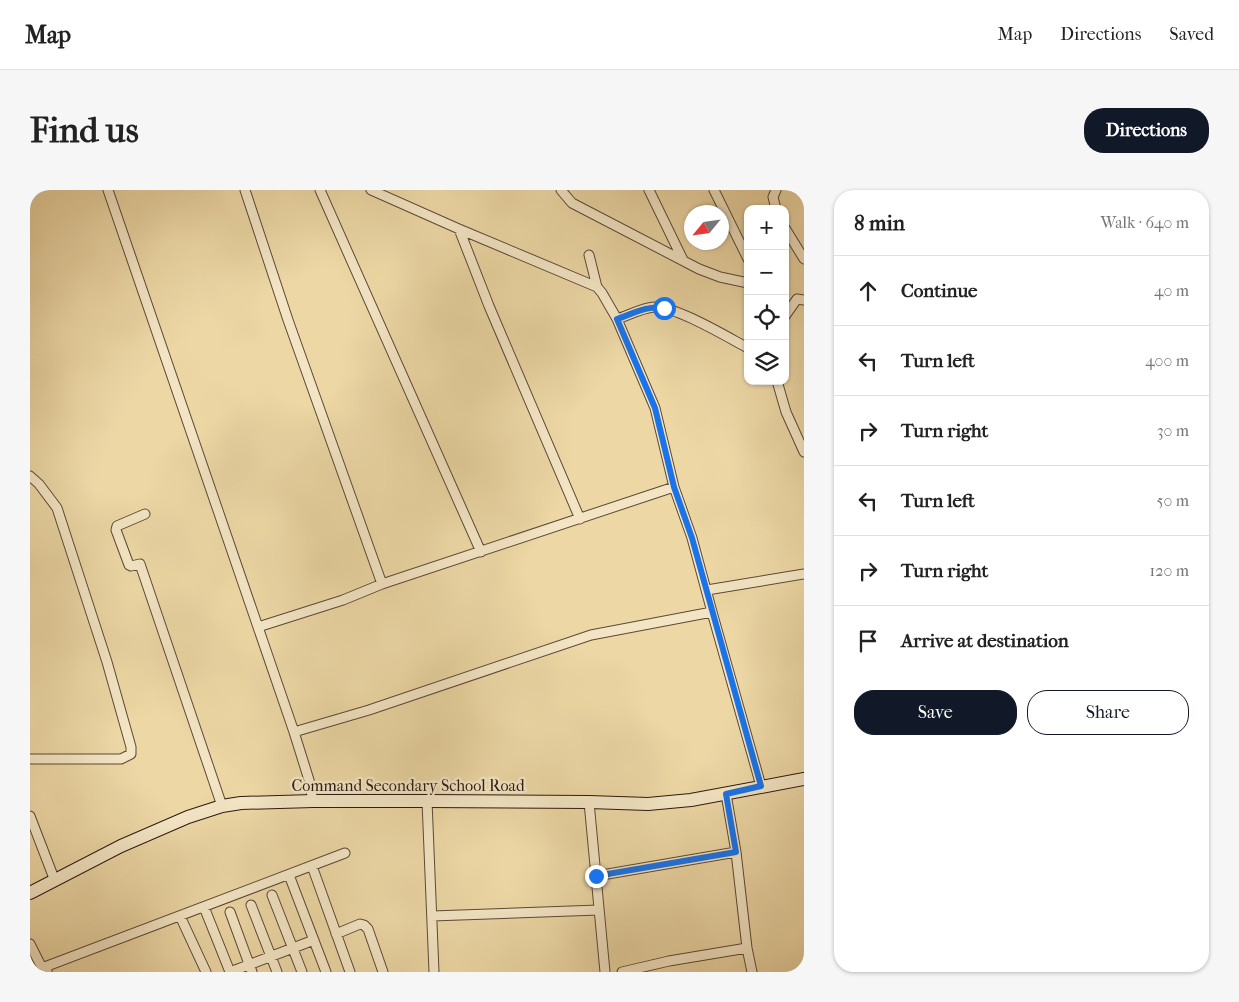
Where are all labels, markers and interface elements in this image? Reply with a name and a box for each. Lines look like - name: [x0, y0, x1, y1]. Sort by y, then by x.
- text: Map: [25, 21, 71, 49]
- text: Map: [998, 24, 1032, 45]
- text: Directions: [1060, 24, 1141, 45]
- text: Saved: [1169, 24, 1214, 45]
- button: Directions: [1084, 108, 1209, 153]
- text: Find us: [30, 110, 139, 151]
- north arrow: [684, 205, 729, 250]
- map controls: [744, 205, 789, 385]
- button: +: [744, 205, 789, 250]
- text: 8 min: [854, 211, 905, 235]
- text: Walk · 640 m: [1101, 213, 1189, 232]
- button: −: [744, 250, 789, 295]
- icon: ahead: [854, 277, 882, 305]
- text: Continue: [901, 280, 977, 302]
- text: 40 m: [1154, 281, 1189, 300]
- button: locate: [744, 295, 789, 340]
- route start: [653, 297, 676, 320]
- button: layers: [744, 340, 789, 385]
- icon: left: [854, 347, 882, 375]
- text: Turn left: [901, 350, 975, 372]
- text: 400 m: [1145, 351, 1189, 370]
- icon: right: [854, 417, 882, 445]
- text: Turn right: [901, 420, 988, 442]
- text: 30 m: [1157, 421, 1189, 440]
- icon: left: [854, 487, 882, 515]
- text: Turn left: [901, 490, 975, 512]
- text: 50 m: [1157, 491, 1189, 510]
- icon: right: [854, 557, 882, 585]
- text: Turn right: [901, 560, 988, 582]
- text: 120 m: [1150, 561, 1189, 580]
- icon: arrive: [854, 627, 882, 655]
- text: Arrive at destination: [901, 630, 1069, 652]
- button: Save: [854, 690, 1017, 735]
- button: Share: [1027, 690, 1189, 735]
- street label: Command Secondary School Road: [291, 776, 525, 795]
- route end: [585, 865, 608, 888]

